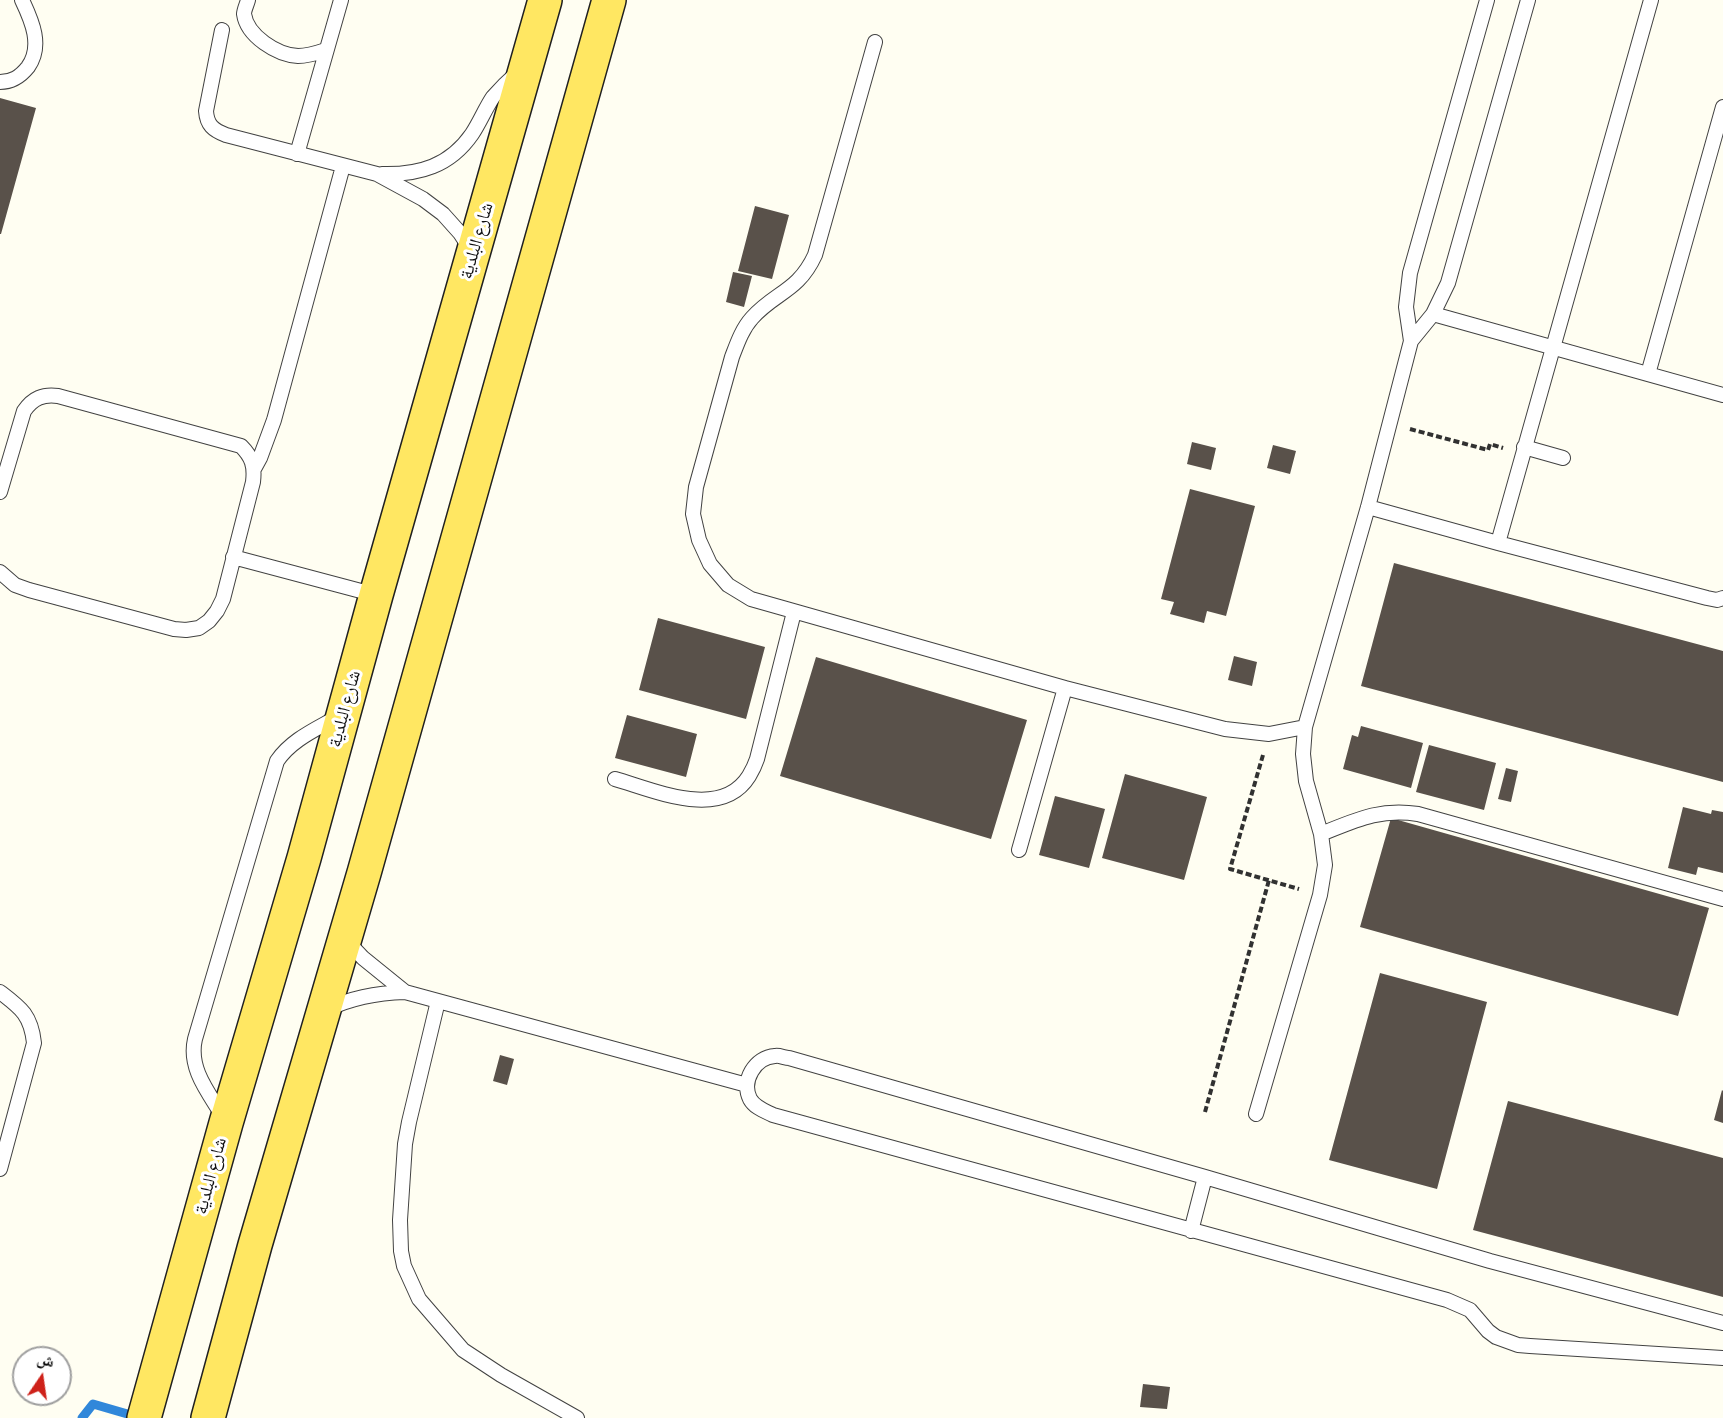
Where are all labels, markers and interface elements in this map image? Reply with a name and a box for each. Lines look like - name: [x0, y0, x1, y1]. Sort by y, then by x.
- street label: شارع البلدية: [456, 200, 498, 282]
- street label: شارع البلدية: [324, 668, 366, 750]
- street label: شارع البلدية: [190, 1135, 232, 1217]
- north arrow: [12, 1346, 72, 1406]
- text: ش: [35, 1349, 56, 1371]

